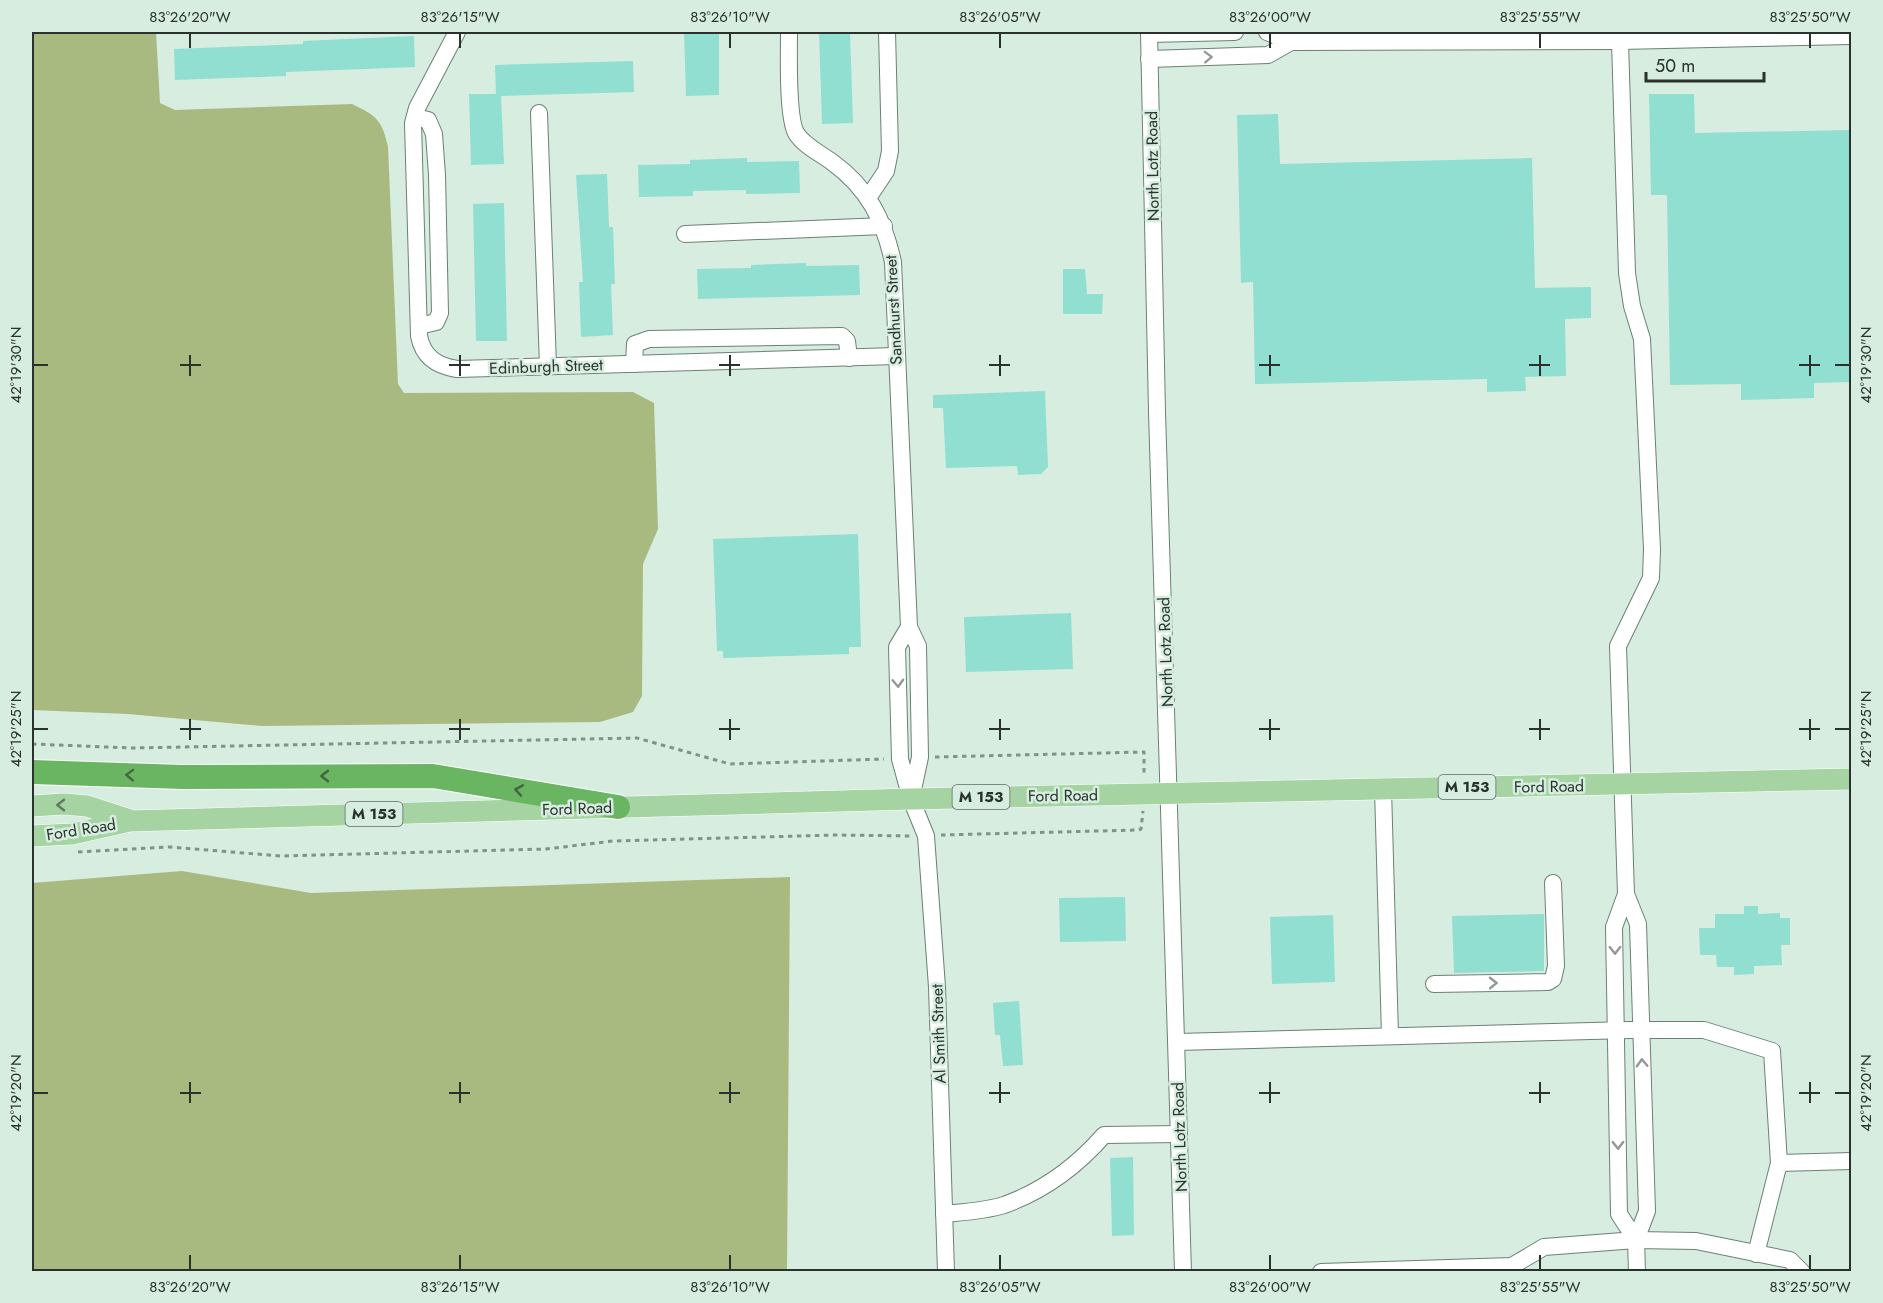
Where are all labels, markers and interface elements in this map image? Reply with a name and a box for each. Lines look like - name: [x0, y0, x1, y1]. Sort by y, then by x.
- text: 83°26'20"W: [149, 6, 231, 28]
- text: 83°26'15"W: [420, 6, 500, 28]
- text: 83°26'10"W: [690, 6, 770, 28]
- text: 83°26'05"W: [959, 6, 1041, 28]
- text: 83°26'00"W: [1229, 6, 1311, 28]
- text: 83°25'55"W: [1500, 6, 1580, 28]
- text: 83°25'50"W: [1769, 6, 1851, 28]
- scale bar: [1646, 45, 1764, 83]
- one-way arrow: [1203, 50, 1212, 63]
- text: 50 m: [1655, 53, 1695, 79]
- street label: North Lotz Road: [1140, 111, 1165, 221]
- street label: Sandhurst Street: [879, 255, 908, 365]
- text: 42°19'30"N: [5, 327, 27, 403]
- text: 42°19'30"N: [1855, 327, 1877, 403]
- street label: Edinburgh Street: [489, 353, 603, 380]
- street label: North Lotz Road: [1152, 597, 1179, 707]
- one-way arrow: [892, 678, 905, 687]
- text: 42°19'25"N: [5, 691, 27, 767]
- text: 42°19'25"N: [1855, 691, 1877, 767]
- one-way arrow: [125, 769, 134, 782]
- one-way arrow: [320, 770, 329, 782]
- street label: Ford Road: [1514, 774, 1584, 799]
- road number: M 153: [1438, 775, 1496, 799]
- street label: Ford Road: [1028, 783, 1098, 808]
- one-way arrow: [514, 784, 524, 797]
- road number: M 153: [952, 785, 1010, 809]
- street label: Ford Road: [542, 796, 612, 821]
- one-way arrow: [57, 799, 66, 811]
- road number: M 153: [346, 802, 403, 826]
- street label: Ford Road: [45, 813, 118, 846]
- one-way arrow: [1609, 946, 1621, 955]
- one-way arrow: [1488, 977, 1497, 989]
- street label: Al Smith Street: [925, 984, 952, 1084]
- text: 42°19'20"N: [5, 1054, 27, 1132]
- text: 42°19'20"N: [1855, 1054, 1877, 1132]
- one-way arrow: [1636, 1059, 1649, 1068]
- street label: North Lotz Road: [1166, 1082, 1193, 1192]
- one-way arrow: [1612, 1141, 1624, 1150]
- text: 83°26'20"W: [149, 1276, 231, 1298]
- text: 83°26'15"W: [420, 1276, 500, 1298]
- text: 83°26'10"W: [690, 1276, 770, 1298]
- text: 83°26'05"W: [959, 1276, 1041, 1298]
- text: 83°26'00"W: [1229, 1276, 1311, 1298]
- text: 83°25'55"W: [1500, 1276, 1580, 1298]
- text: 83°25'50"W: [1769, 1276, 1851, 1298]

